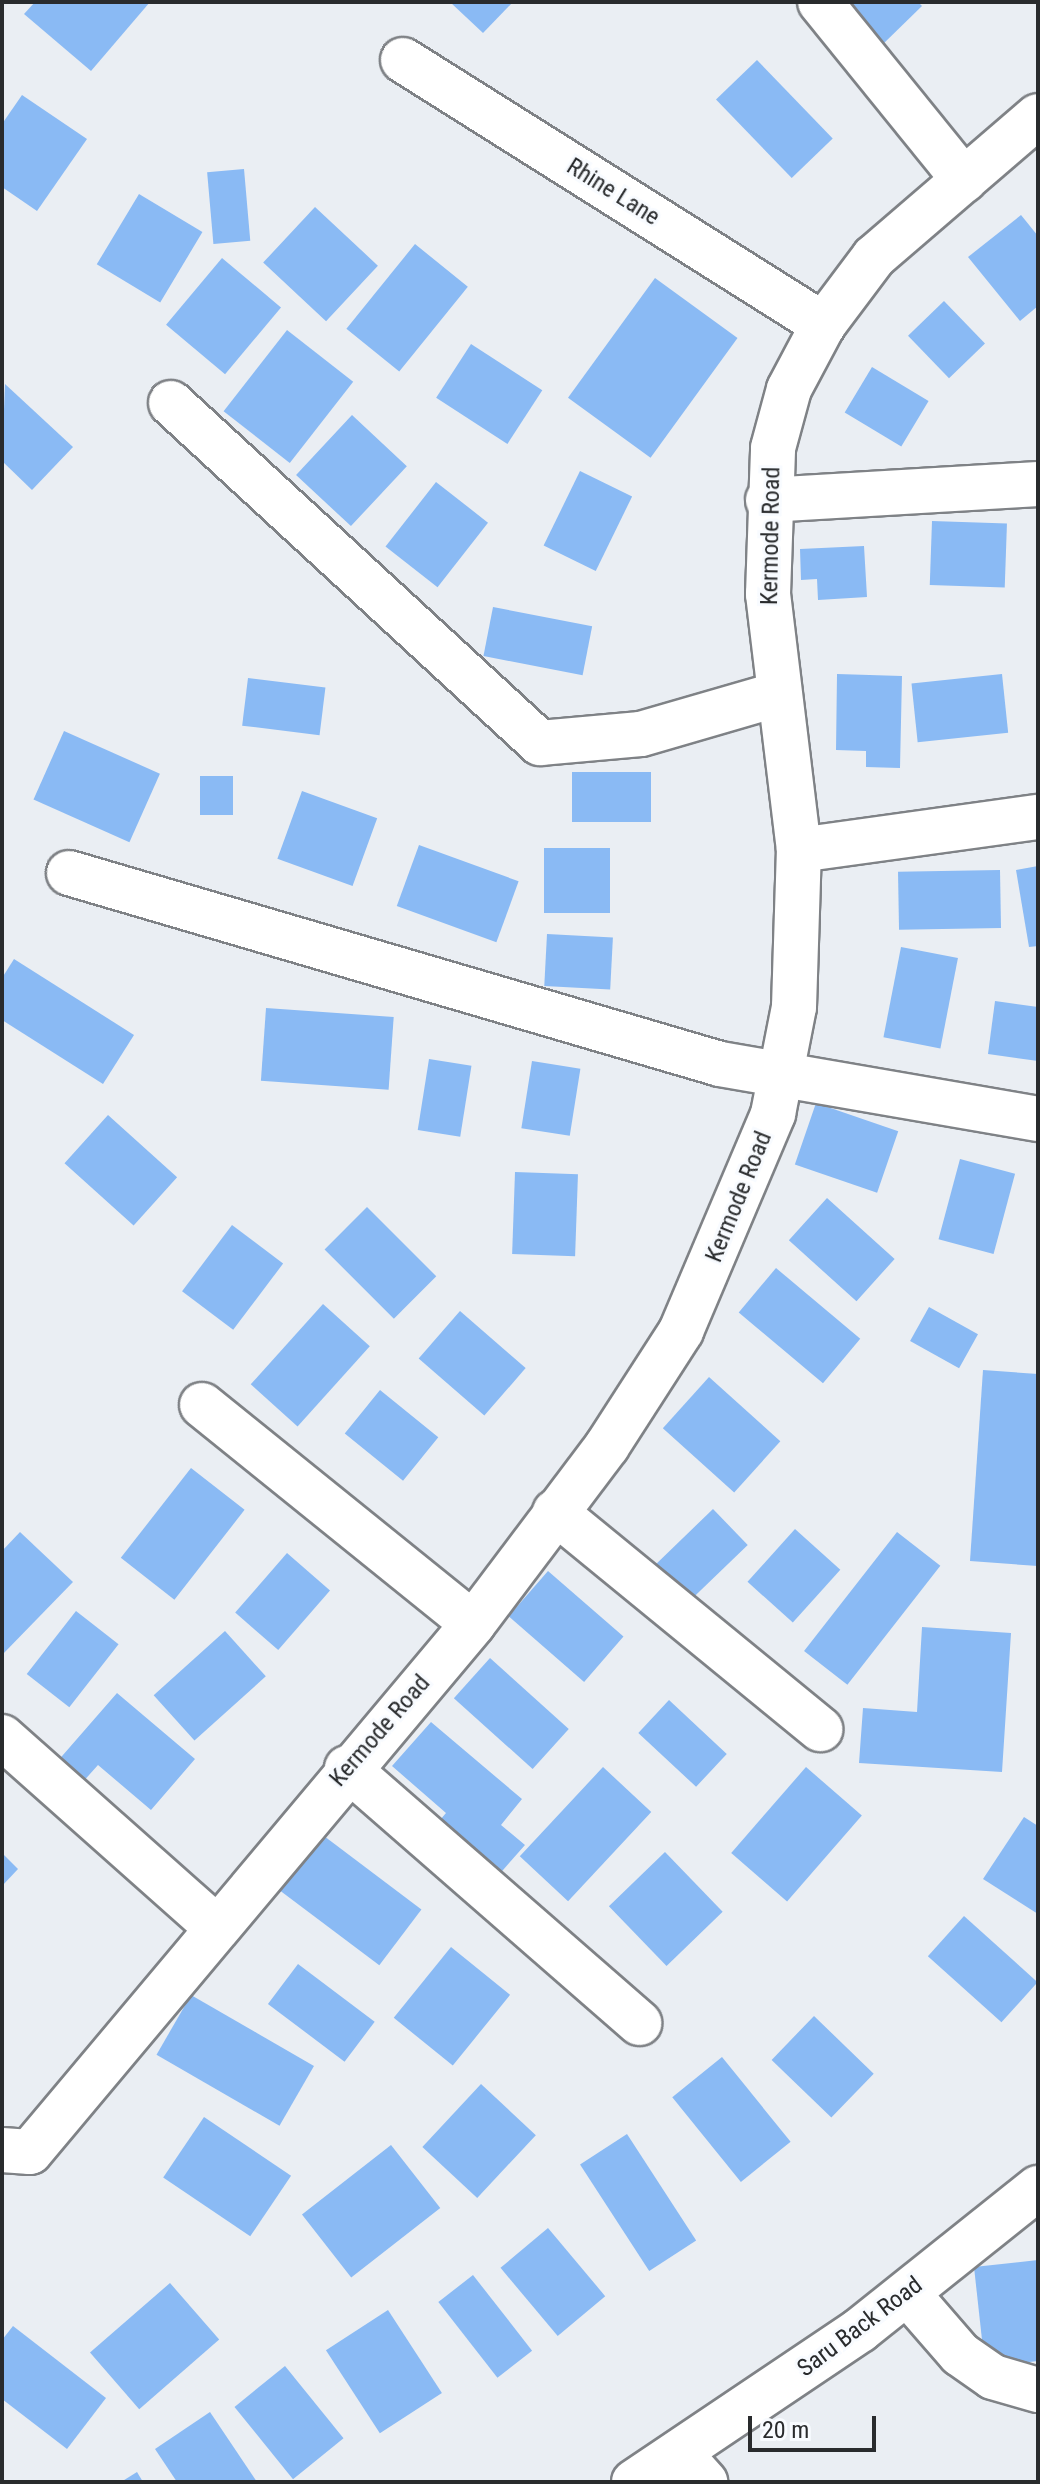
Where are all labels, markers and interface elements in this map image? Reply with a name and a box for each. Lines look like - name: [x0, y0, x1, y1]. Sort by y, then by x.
- street label: Rhine Lane: [561, 152, 665, 232]
- street label: Kermode Road: [755, 467, 787, 605]
- street label: Kermode Road: [700, 1127, 778, 1267]
- street label: Kermode Road: [324, 1669, 436, 1793]
- street label: Saru Back Road: [792, 2271, 928, 2383]
- scale bar: [752, 2400, 880, 2450]
- text: 20 m: [762, 2416, 809, 2444]

